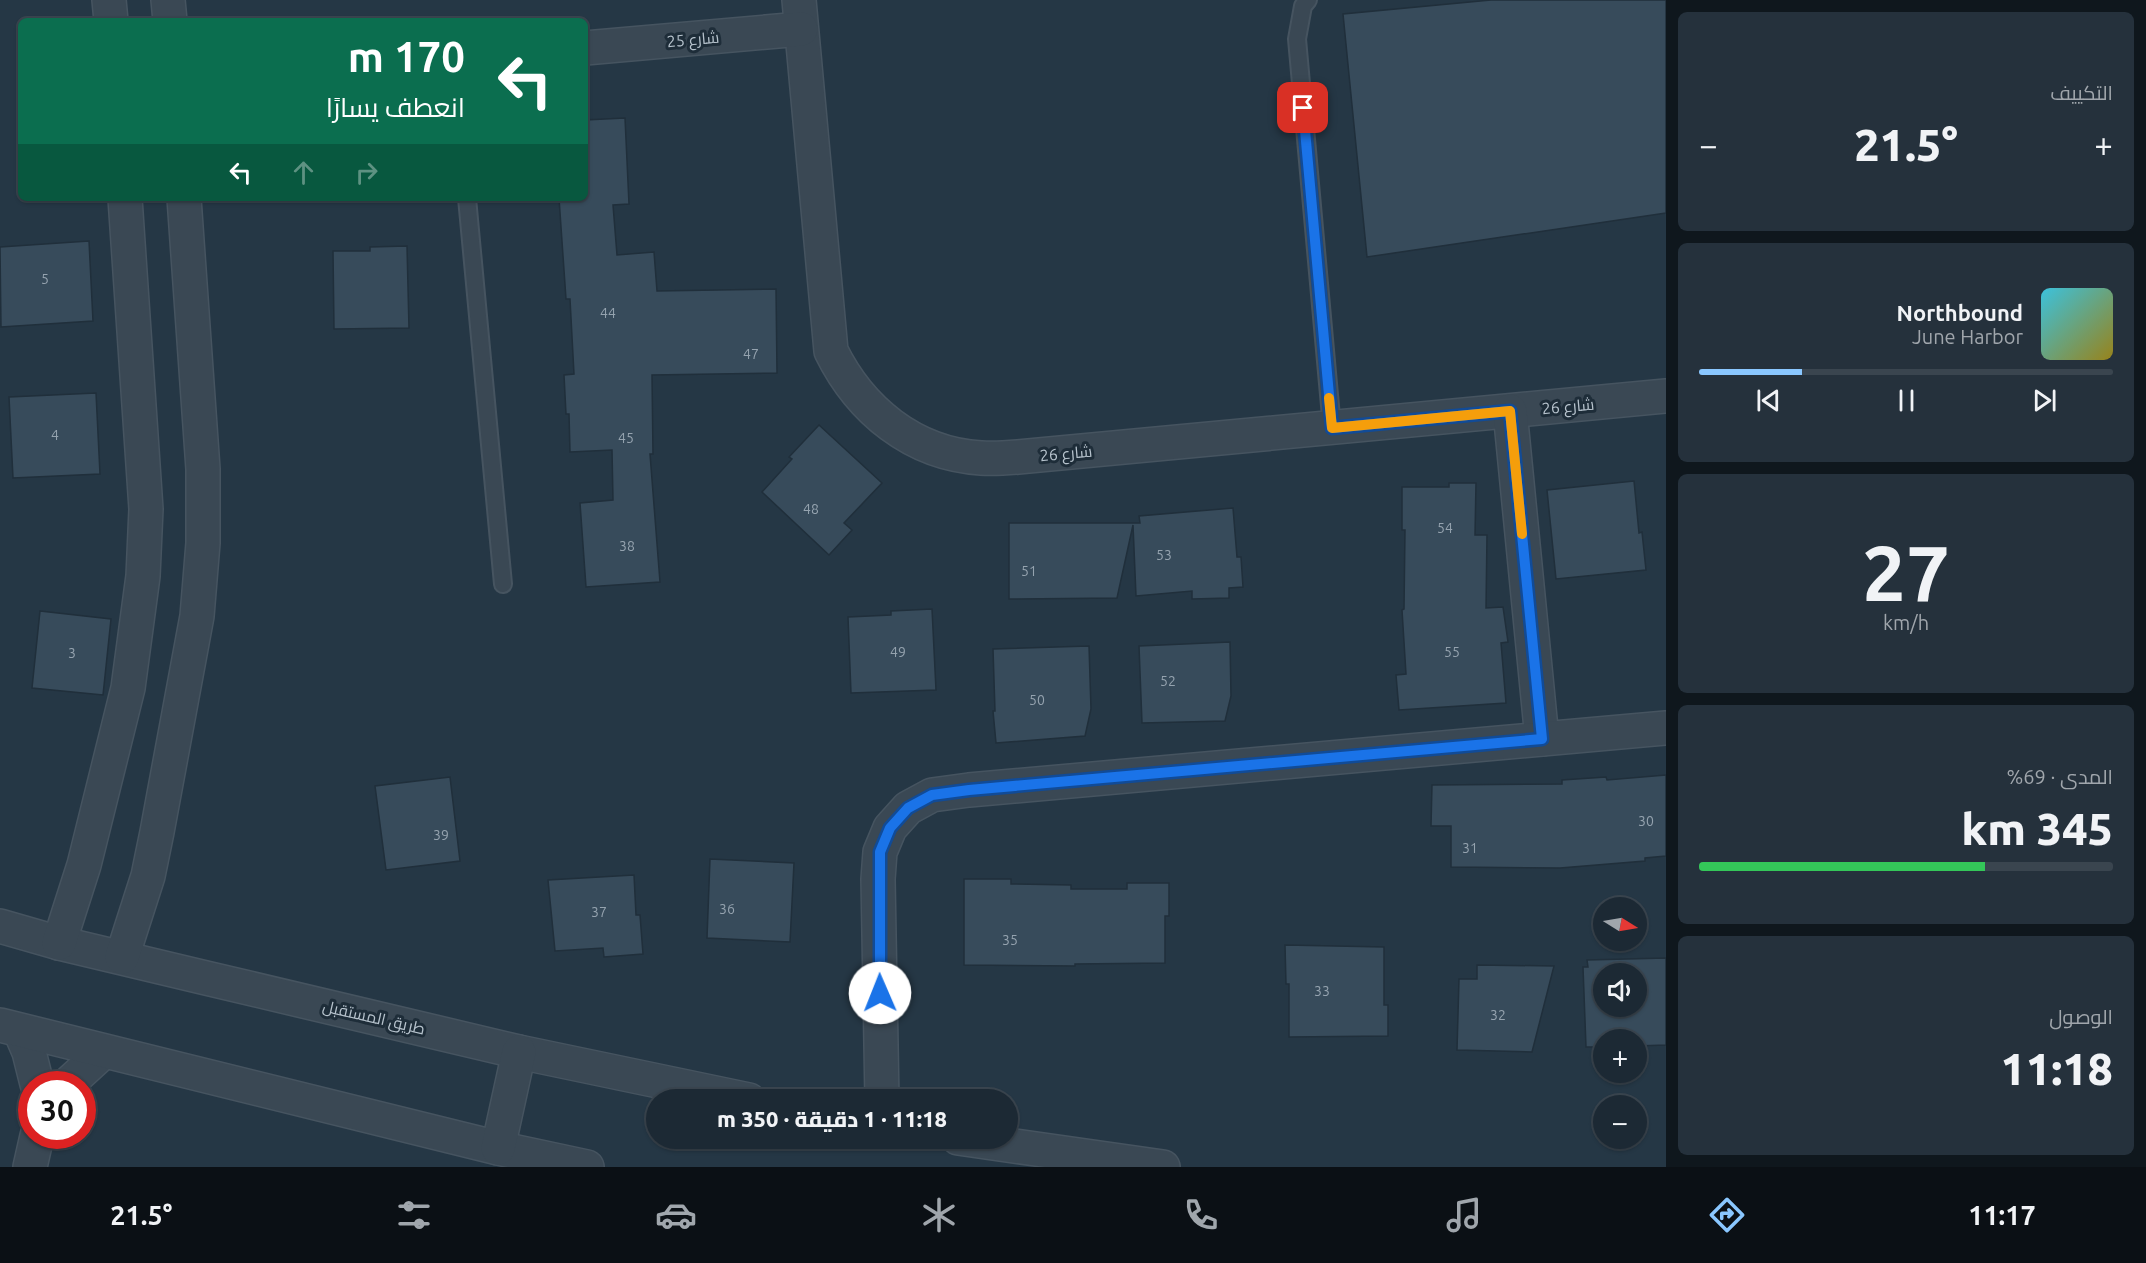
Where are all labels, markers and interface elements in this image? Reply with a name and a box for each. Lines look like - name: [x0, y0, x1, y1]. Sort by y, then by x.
- street label: شارع 25: [666, 28, 720, 53]
- text: 170 m: [348, 33, 465, 80]
- icon: left: [486, 42, 564, 120]
- text: التكييف: [2050, 81, 2113, 104]
- pin: [1277, 82, 1328, 133]
- icon: arrive: [1286, 91, 1319, 124]
- text: انعطف يسارًا: [326, 92, 465, 122]
- text: 21.5°: [1854, 119, 1958, 170]
- text: −: [1699, 126, 1718, 163]
- text: +: [2094, 126, 2113, 163]
- icon: left: [224, 156, 257, 189]
- icon: ahead: [287, 156, 320, 189]
- icon: right: [350, 156, 383, 189]
- house number: 5: [41, 271, 49, 287]
- text: Northbound: [1897, 300, 2023, 325]
- house number: 44: [600, 305, 616, 321]
- text: June Harbor: [1912, 325, 2023, 348]
- house number: 47: [743, 346, 759, 362]
- icon: previous: [1752, 384, 1785, 417]
- icon: pause: [1890, 384, 1923, 417]
- icon: next: [2028, 384, 2061, 417]
- street label: شارع 26: [1541, 395, 1595, 420]
- house number: 4: [51, 427, 59, 443]
- house number: 45: [618, 430, 634, 446]
- street label: شارع 26: [1039, 442, 1093, 467]
- house number: 48: [803, 501, 819, 517]
- house number: 54: [1437, 520, 1453, 536]
- text: 27: [1862, 528, 1950, 616]
- house number: 38: [619, 538, 635, 554]
- house number: 53: [1156, 547, 1172, 563]
- house number: 51: [1021, 563, 1037, 579]
- text: km/h: [1883, 611, 1929, 634]
- house number: 49: [890, 644, 906, 660]
- house number: 55: [1444, 644, 1460, 660]
- house number: 3: [68, 645, 76, 661]
- house number: 52: [1160, 673, 1176, 689]
- house number: 50: [1029, 692, 1045, 708]
- text: المدى · 69%: [2007, 765, 2113, 788]
- text: 345 km: [1961, 803, 2113, 854]
- house number: 30: [1638, 813, 1654, 829]
- house number: 39: [433, 827, 449, 843]
- house number: 31: [1462, 840, 1478, 856]
- north arrow: [1593, 897, 1647, 951]
- map controls: [1593, 897, 1647, 1149]
- house number: 36: [719, 901, 735, 917]
- house number: 37: [591, 904, 607, 920]
- house number: 35: [1002, 932, 1018, 948]
- position arrow: [848, 961, 912, 1025]
- button: sound: [1593, 963, 1647, 1017]
- house number: 33: [1314, 983, 1330, 999]
- street label: طريق المستقبل: [321, 996, 427, 1039]
- text: الوصول: [2049, 1005, 2113, 1028]
- house number: 32: [1490, 1007, 1506, 1023]
- button: +: [1593, 1029, 1647, 1083]
- text: 11:18: [2000, 1043, 2113, 1094]
- speed limit sign: 30: [18, 1071, 96, 1149]
- button: −: [1593, 1095, 1647, 1149]
- text: 11:18 · 1 دقيقة · 350 m: [717, 1106, 947, 1131]
- icon: filters: [393, 1194, 435, 1236]
- icon: car: [655, 1194, 697, 1236]
- icon: climate: [918, 1194, 960, 1236]
- icon: phone: [1180, 1194, 1222, 1236]
- icon: music: [1443, 1194, 1485, 1236]
- icon: directions: [1706, 1194, 1748, 1236]
- text: 21.5°: [110, 1200, 172, 1230]
- text: 11:17: [1968, 1200, 2036, 1230]

